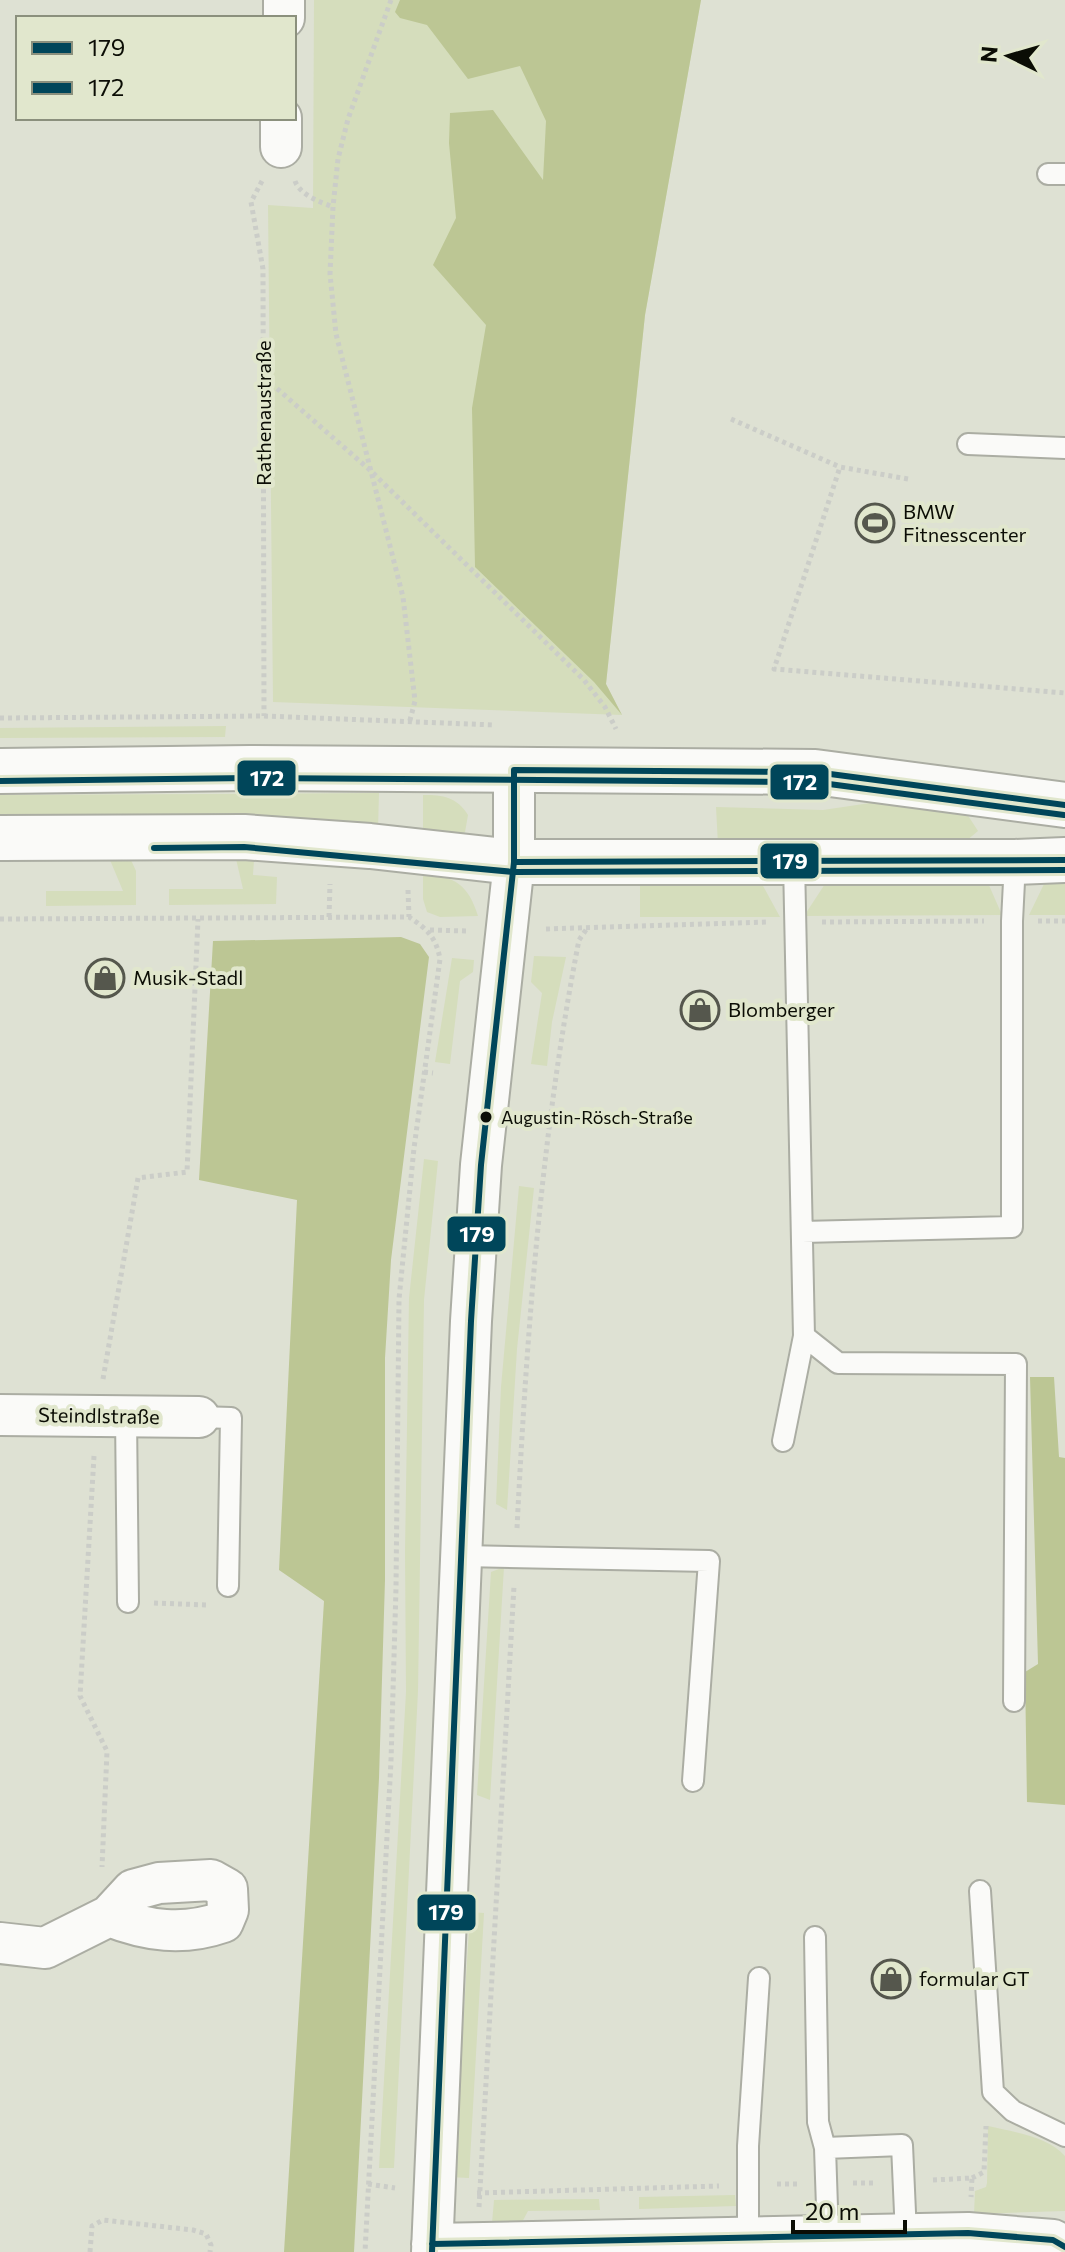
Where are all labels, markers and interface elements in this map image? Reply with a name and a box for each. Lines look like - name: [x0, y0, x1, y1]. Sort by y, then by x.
- legend: [16, 16, 296, 120]
- north arrow: [969, 16, 1049, 96]
- text: 179: [88, 32, 125, 61]
- text: N: [974, 45, 1003, 64]
- text: 172: [88, 72, 124, 101]
- street label: Rathenaustraße: [251, 340, 275, 486]
- place label: BMW Fitnesscenter: [903, 499, 1027, 546]
- sports icon: BMW Fitnesscenter: [854, 502, 896, 544]
- line badge: 172: [236, 759, 297, 797]
- line badge: 172: [769, 763, 830, 801]
- text: 172: [250, 764, 284, 791]
- text: 172: [783, 768, 817, 795]
- line badge: 179: [759, 842, 820, 880]
- text: 179: [772, 847, 808, 874]
- shop icon: Musik-Stadl: [84, 957, 126, 999]
- place label: Musik-Stadl: [133, 965, 243, 989]
- shop icon: Blomberger: [679, 989, 721, 1031]
- place label: Blomberger: [728, 997, 835, 1021]
- place label: Augustin-Rösch-Straße: [501, 1106, 693, 1128]
- marker: Augustin-Rösch-Straße: [478, 1109, 494, 1125]
- line badge: 179: [446, 1215, 507, 1253]
- text: 179: [459, 1220, 495, 1247]
- street label: Steindlstraße: [38, 1402, 160, 1428]
- line badge: 179: [416, 1893, 477, 1932]
- text: 179: [428, 1898, 464, 1925]
- shop icon: formular GT: [870, 1958, 912, 2000]
- place label: formular GT: [919, 1966, 1030, 1990]
- scale bar: [793, 2184, 905, 2234]
- text: 20 m: [805, 2196, 859, 2225]

